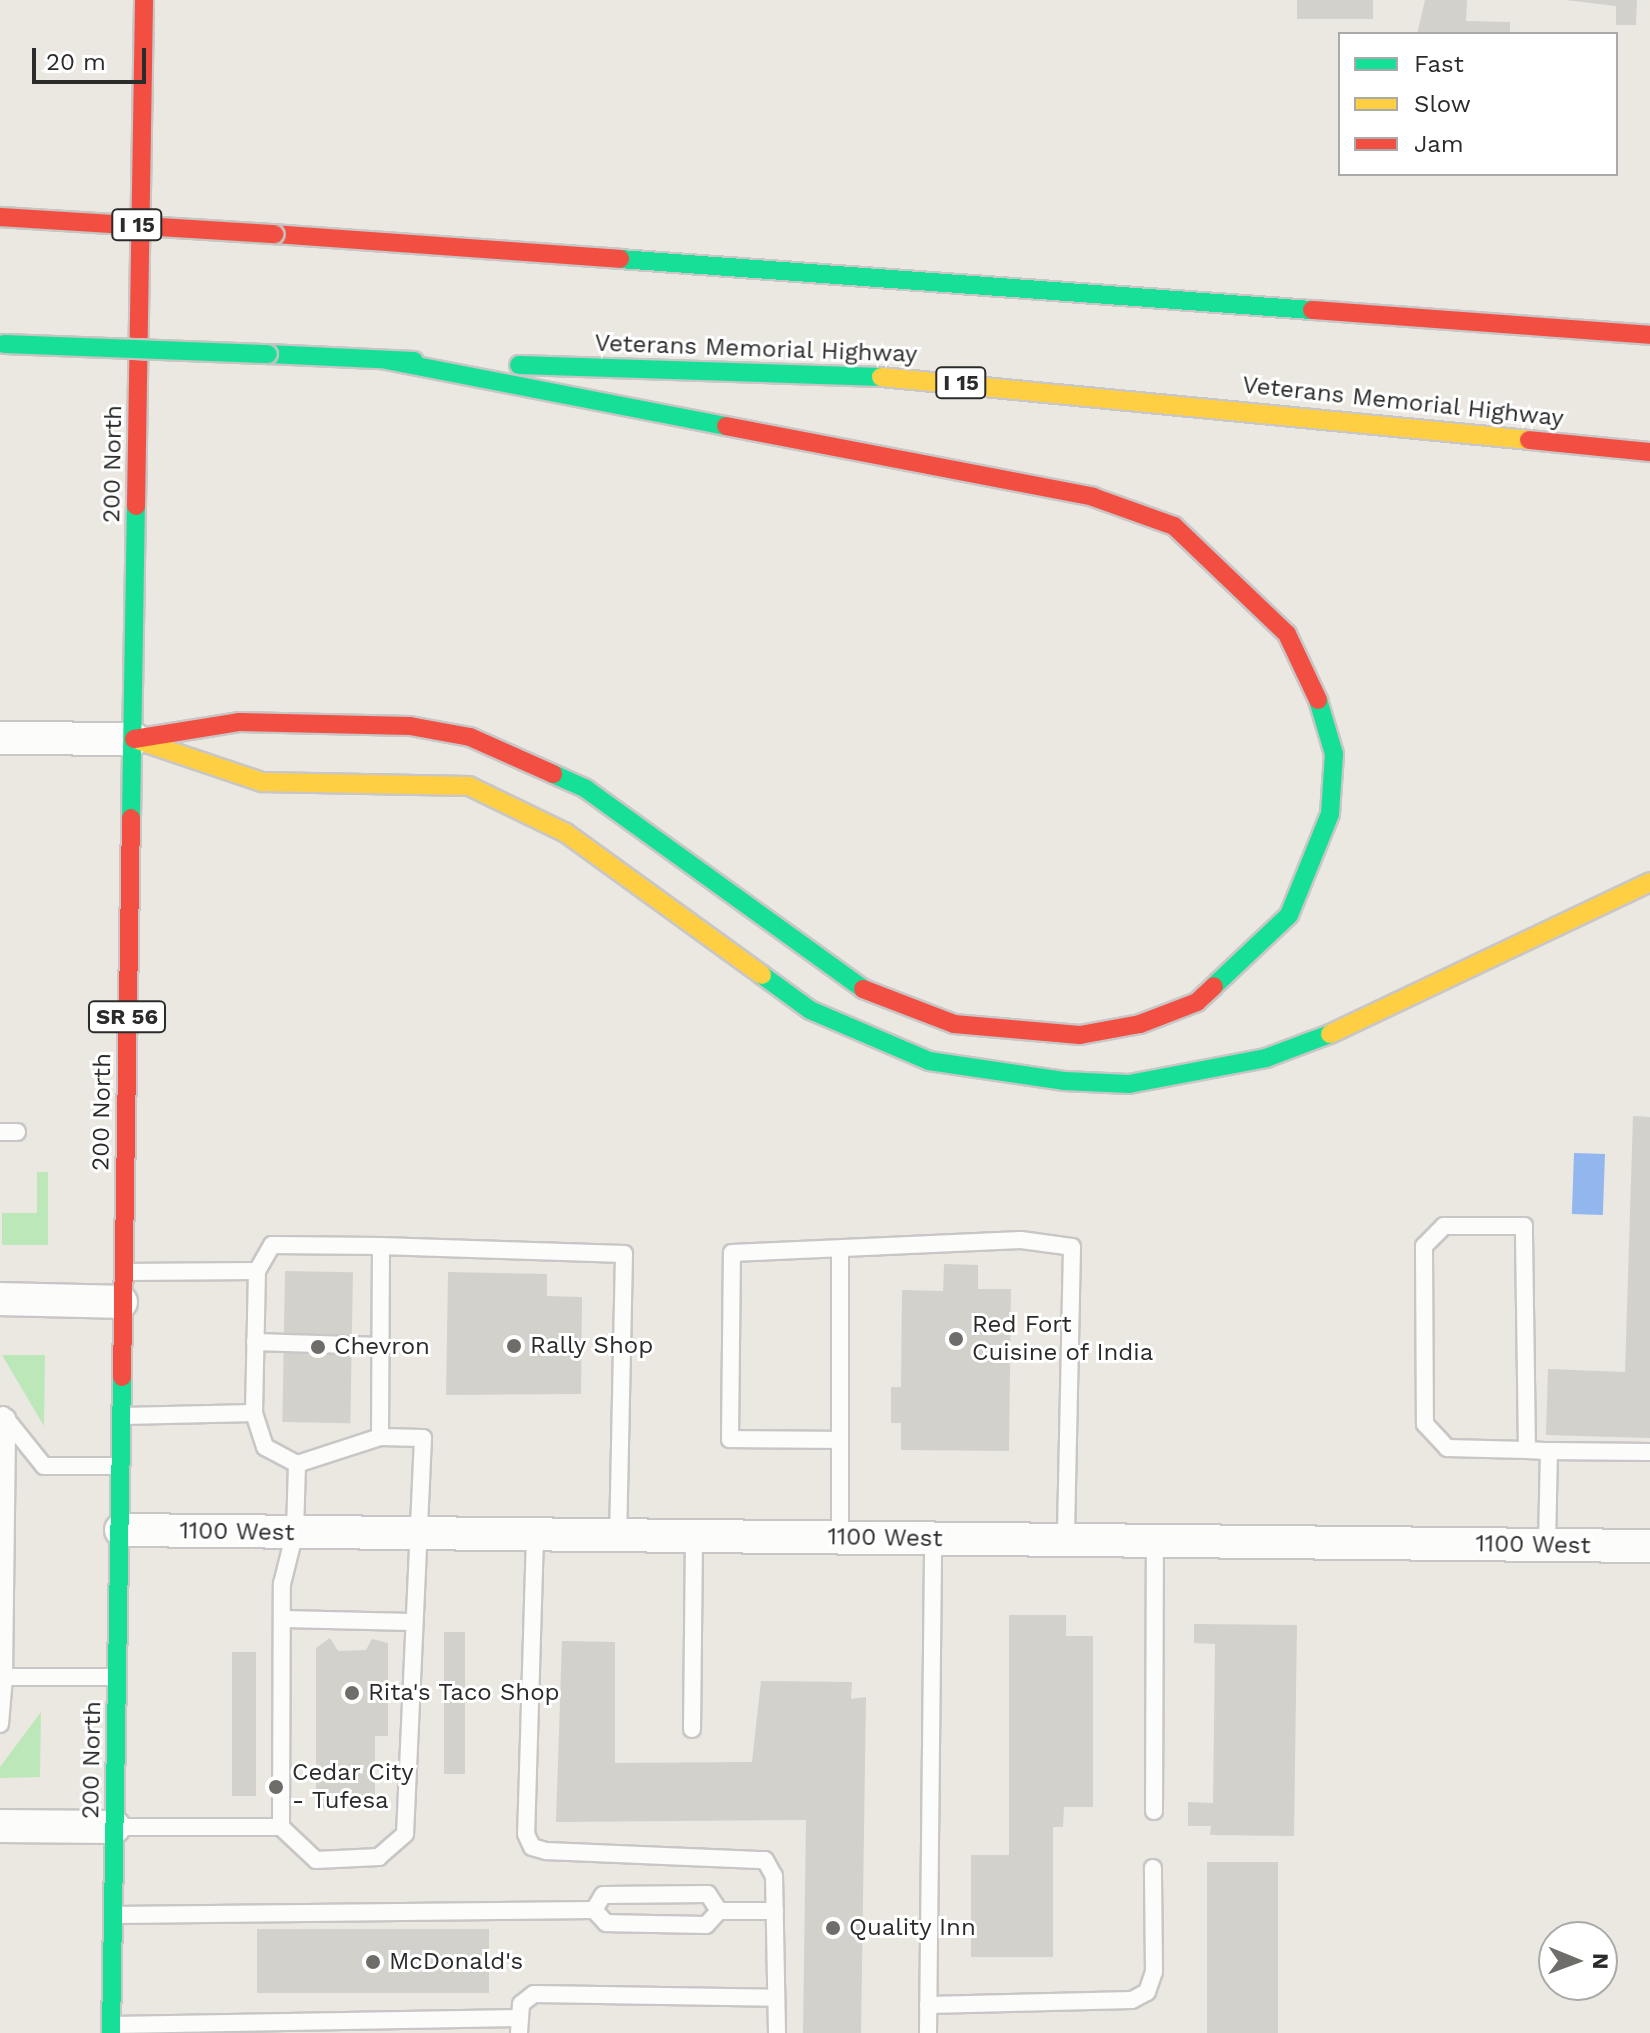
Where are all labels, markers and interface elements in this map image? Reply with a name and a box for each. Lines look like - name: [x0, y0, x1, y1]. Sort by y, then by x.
- scale bar: [36, 32, 150, 82]
- legend: [1338, 32, 1618, 176]
- text: 20 m: [46, 48, 106, 76]
- text: Fast: [1414, 50, 1464, 78]
- text: Slow: [1414, 90, 1471, 118]
- text: Jam: [1414, 130, 1464, 158]
- road number: I 15: [111, 207, 163, 243]
- street label: Veterans Memorial Highway: [594, 329, 918, 369]
- road number: I 15: [935, 365, 987, 401]
- street label: Veterans Memorial Highway: [1240, 371, 1566, 433]
- street label: 200 North: [98, 405, 128, 523]
- road number: SR 56: [87, 999, 167, 1035]
- street label: 200 North: [87, 1053, 117, 1171]
- place label: Red Fort Cuisine of India: [972, 1311, 1154, 1367]
- marker: Red Fort Cuisine of India: [947, 1330, 965, 1348]
- place label: Rally Shop: [530, 1332, 654, 1360]
- place label: Chevron: [334, 1333, 430, 1361]
- marker: Rally Shop: [505, 1337, 523, 1355]
- marker: Chevron: [309, 1338, 327, 1356]
- street label: 1100 West: [179, 1517, 295, 1547]
- street label: 1100 West: [827, 1523, 943, 1553]
- street label: 1100 West: [1475, 1530, 1591, 1560]
- place label: Rita's Taco Shop: [368, 1679, 560, 1707]
- marker: Rita's Taco Shop: [343, 1684, 361, 1702]
- street label: 200 North: [77, 1701, 107, 1819]
- place label: Cedar City - Tufesa: [292, 1759, 414, 1815]
- marker: Cedar City - Tufesa: [267, 1778, 285, 1796]
- place label: Quality Inn: [849, 1914, 976, 1942]
- marker: Quality Inn: [824, 1919, 842, 1937]
- north arrow: [1538, 1921, 1618, 2001]
- place label: McDonald's: [389, 1948, 523, 1976]
- marker: McDonald's: [364, 1953, 382, 1971]
- text: N: [1588, 1953, 1613, 1970]

